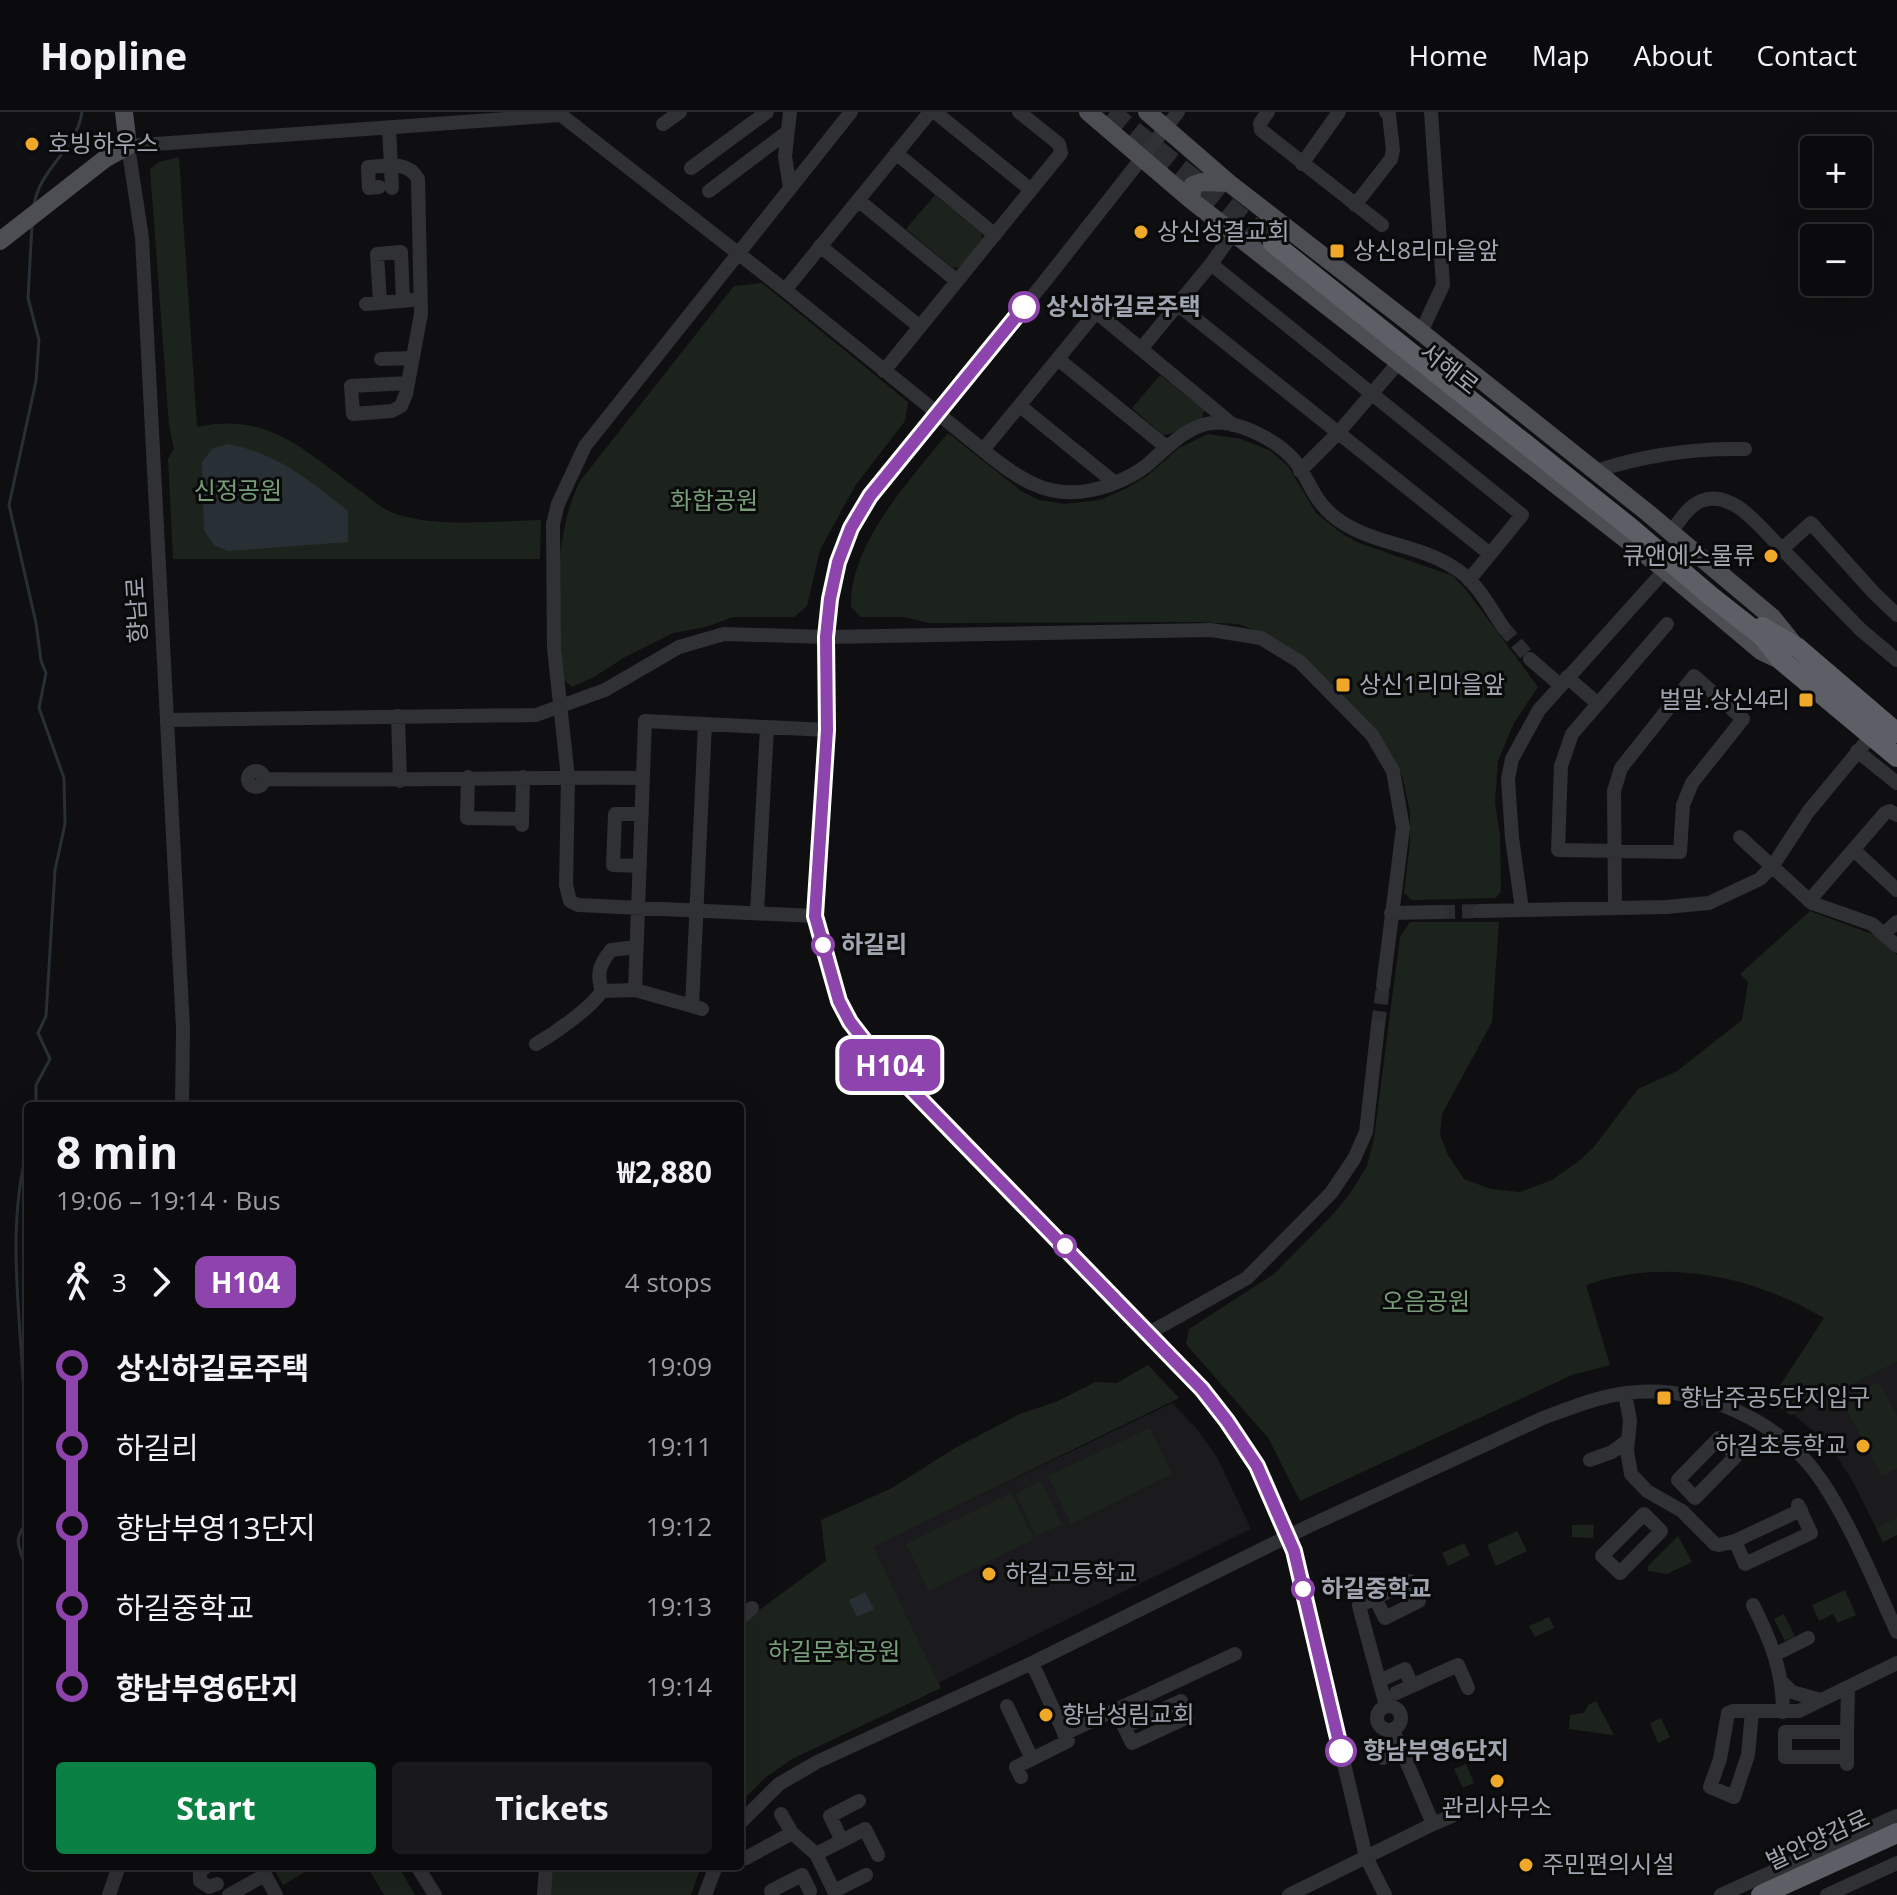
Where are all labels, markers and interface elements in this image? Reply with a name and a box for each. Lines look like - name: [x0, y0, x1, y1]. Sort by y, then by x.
- text: Hopline: [40, 29, 187, 81]
- text: Home: [1409, 36, 1488, 74]
- text: Map: [1532, 36, 1590, 74]
- text: About: [1634, 36, 1712, 74]
- text: Contact: [1756, 36, 1857, 74]
- place label: 호빙하우스: [48, 126, 158, 159]
- marker: 호빙하우스: [23, 135, 41, 153]
- map controls: [1800, 136, 1872, 296]
- button: +: [1800, 136, 1872, 208]
- place label: 상신성결교회: [1157, 214, 1289, 247]
- marker: 상신성결교회: [1132, 223, 1150, 241]
- button: −: [1800, 224, 1872, 296]
- place label: 상신8리마을앞: [1353, 233, 1499, 266]
- marker: 상신8리마을앞: [1328, 242, 1346, 260]
- place label: 상신하길로주택: [1046, 289, 1201, 322]
- marker: 상신하길로주택: [1009, 292, 1039, 322]
- street label: 서해로: [1414, 334, 1486, 401]
- park label: 신정공원: [194, 473, 282, 506]
- park label: 화합공원: [670, 483, 758, 516]
- place label: 큐앤에스물류: [1623, 538, 1755, 571]
- marker: 큐앤에스물류: [1762, 547, 1780, 565]
- street label: 향남로: [117, 576, 154, 644]
- place label: 상신1리마을앞: [1359, 667, 1505, 700]
- marker: 상신1리마을앞: [1334, 676, 1352, 694]
- place label: 벌말.상신4리: [1660, 682, 1790, 715]
- marker: 벌말.상신4리: [1797, 691, 1815, 709]
- place label: 하길리: [841, 927, 907, 960]
- marker: 하길리: [812, 934, 834, 956]
- line badge: H104: [834, 1039, 946, 1091]
- text: H104: [855, 1046, 925, 1084]
- text: 8 min: [56, 1122, 178, 1182]
- text: ₩2,880: [617, 1151, 712, 1192]
- text: 19:06 – 19:14 · Bus: [56, 1182, 281, 1218]
- unlabelled marker: [1054, 1235, 1076, 1257]
- icon: walk: [56, 1260, 100, 1304]
- icon: forward: [139, 1260, 183, 1304]
- text: H104: [211, 1263, 280, 1301]
- text: 3: [112, 1264, 127, 1300]
- text: 4 stops: [625, 1264, 712, 1300]
- park label: 오음공원: [1382, 1284, 1470, 1317]
- text: 상신하길로주택: [116, 1347, 309, 1388]
- text: 19:09: [646, 1348, 712, 1384]
- place label: 향남주공5단지입구: [1680, 1380, 1870, 1413]
- marker: 향남주공5단지입구: [1655, 1389, 1673, 1407]
- text: 하길리: [116, 1427, 199, 1468]
- text: 19:11: [646, 1428, 712, 1464]
- place label: 하길초등학교: [1715, 1428, 1847, 1461]
- marker: 하길초등학교: [1854, 1437, 1872, 1455]
- text: 향남부영13단지: [116, 1507, 316, 1548]
- text: 19:12: [646, 1508, 712, 1544]
- place label: 하길고등학교: [1005, 1556, 1137, 1589]
- marker: 하길고등학교: [980, 1565, 998, 1583]
- place label: 하길중학교: [1321, 1571, 1431, 1604]
- marker: 하길중학교: [1292, 1578, 1314, 1600]
- text: 하길중학교: [116, 1587, 254, 1628]
- text: 19:13: [646, 1588, 712, 1624]
- park label: 하길문화공원: [768, 1634, 900, 1667]
- text: 향남부영6단지: [116, 1667, 299, 1708]
- text: 19:14: [646, 1668, 712, 1704]
- place label: 향남성림교회: [1062, 1697, 1194, 1730]
- marker: 향남성림교회: [1037, 1706, 1055, 1724]
- place label: 향남부영6단지: [1363, 1733, 1509, 1766]
- marker: 향남부영6단지: [1326, 1736, 1356, 1766]
- button: Start: [56, 1762, 376, 1854]
- button: Tickets: [392, 1762, 712, 1854]
- marker: 관리사무소: [1488, 1772, 1506, 1790]
- place label: 관리사무소: [1442, 1790, 1552, 1823]
- street label: 발안양감로: [1760, 1800, 1874, 1877]
- place label: 주민편의시설: [1542, 1847, 1674, 1880]
- marker: 주민편의시설: [1517, 1856, 1535, 1874]

